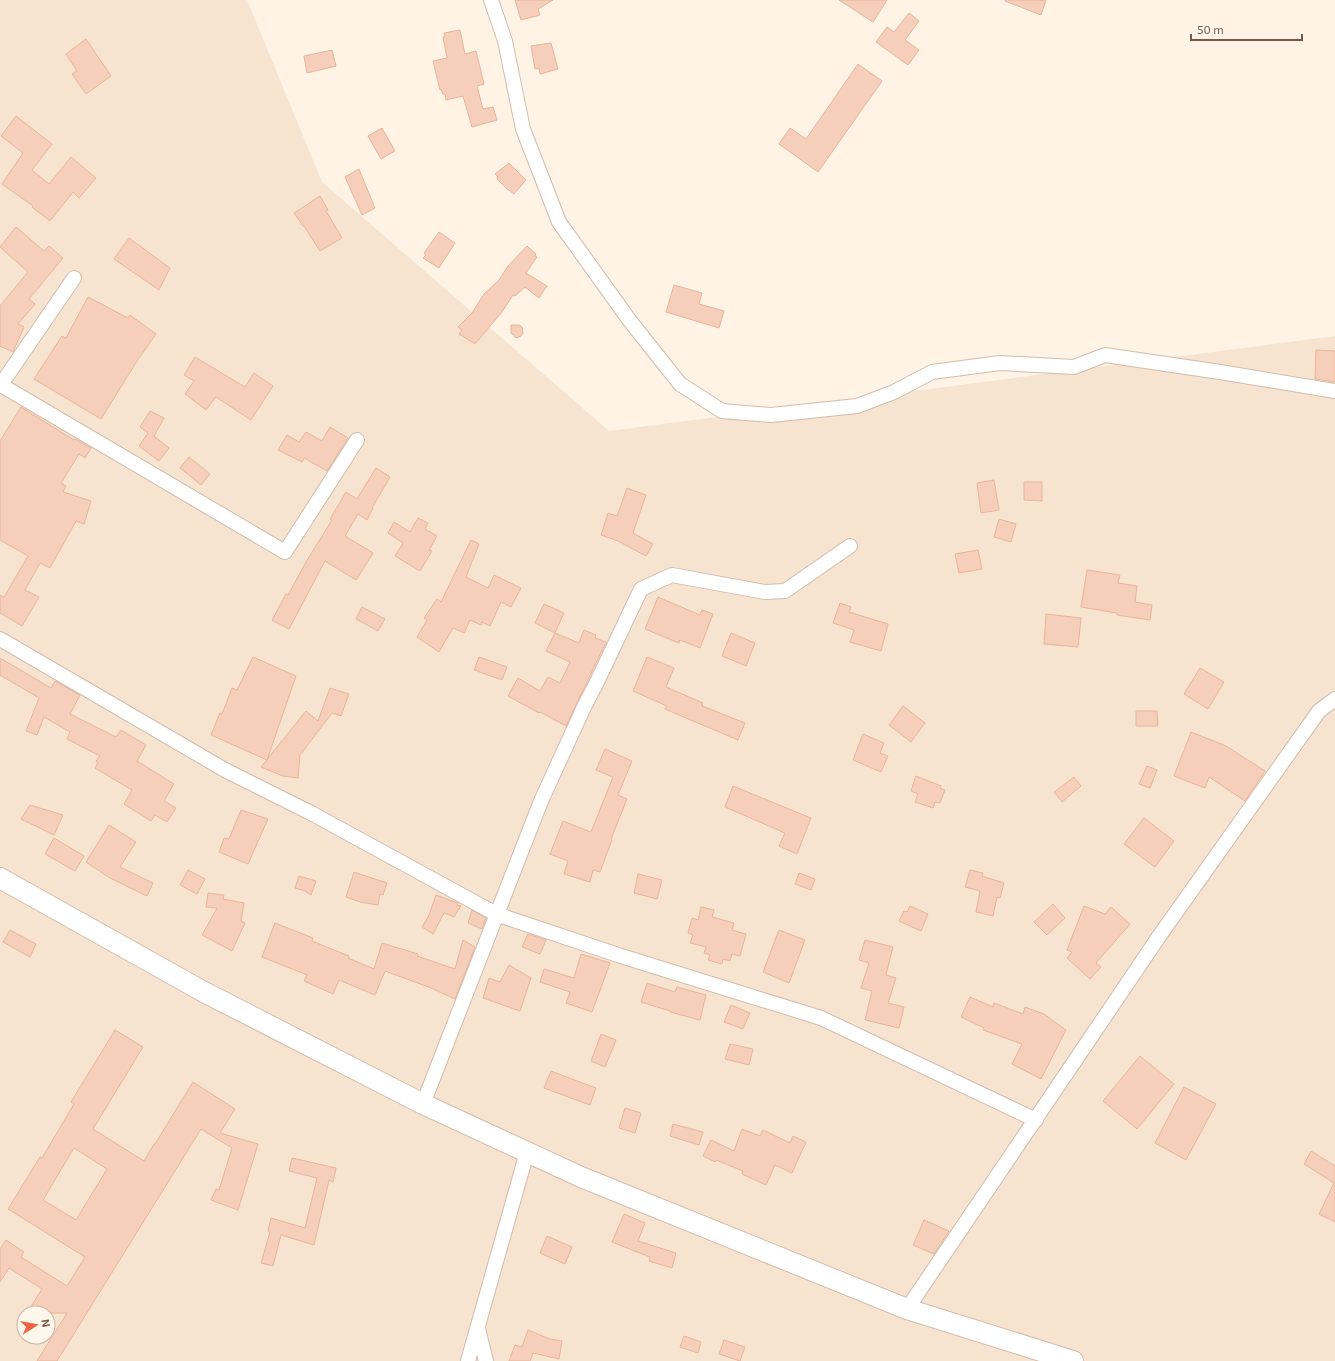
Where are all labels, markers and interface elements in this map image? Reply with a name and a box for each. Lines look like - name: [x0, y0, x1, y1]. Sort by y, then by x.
- scale bar: [1191, 16, 1302, 42]
- text: 50 m: [1197, 22, 1224, 36]
- north arrow: [16, 1305, 56, 1345]
- text: N: [39, 1318, 53, 1328]

